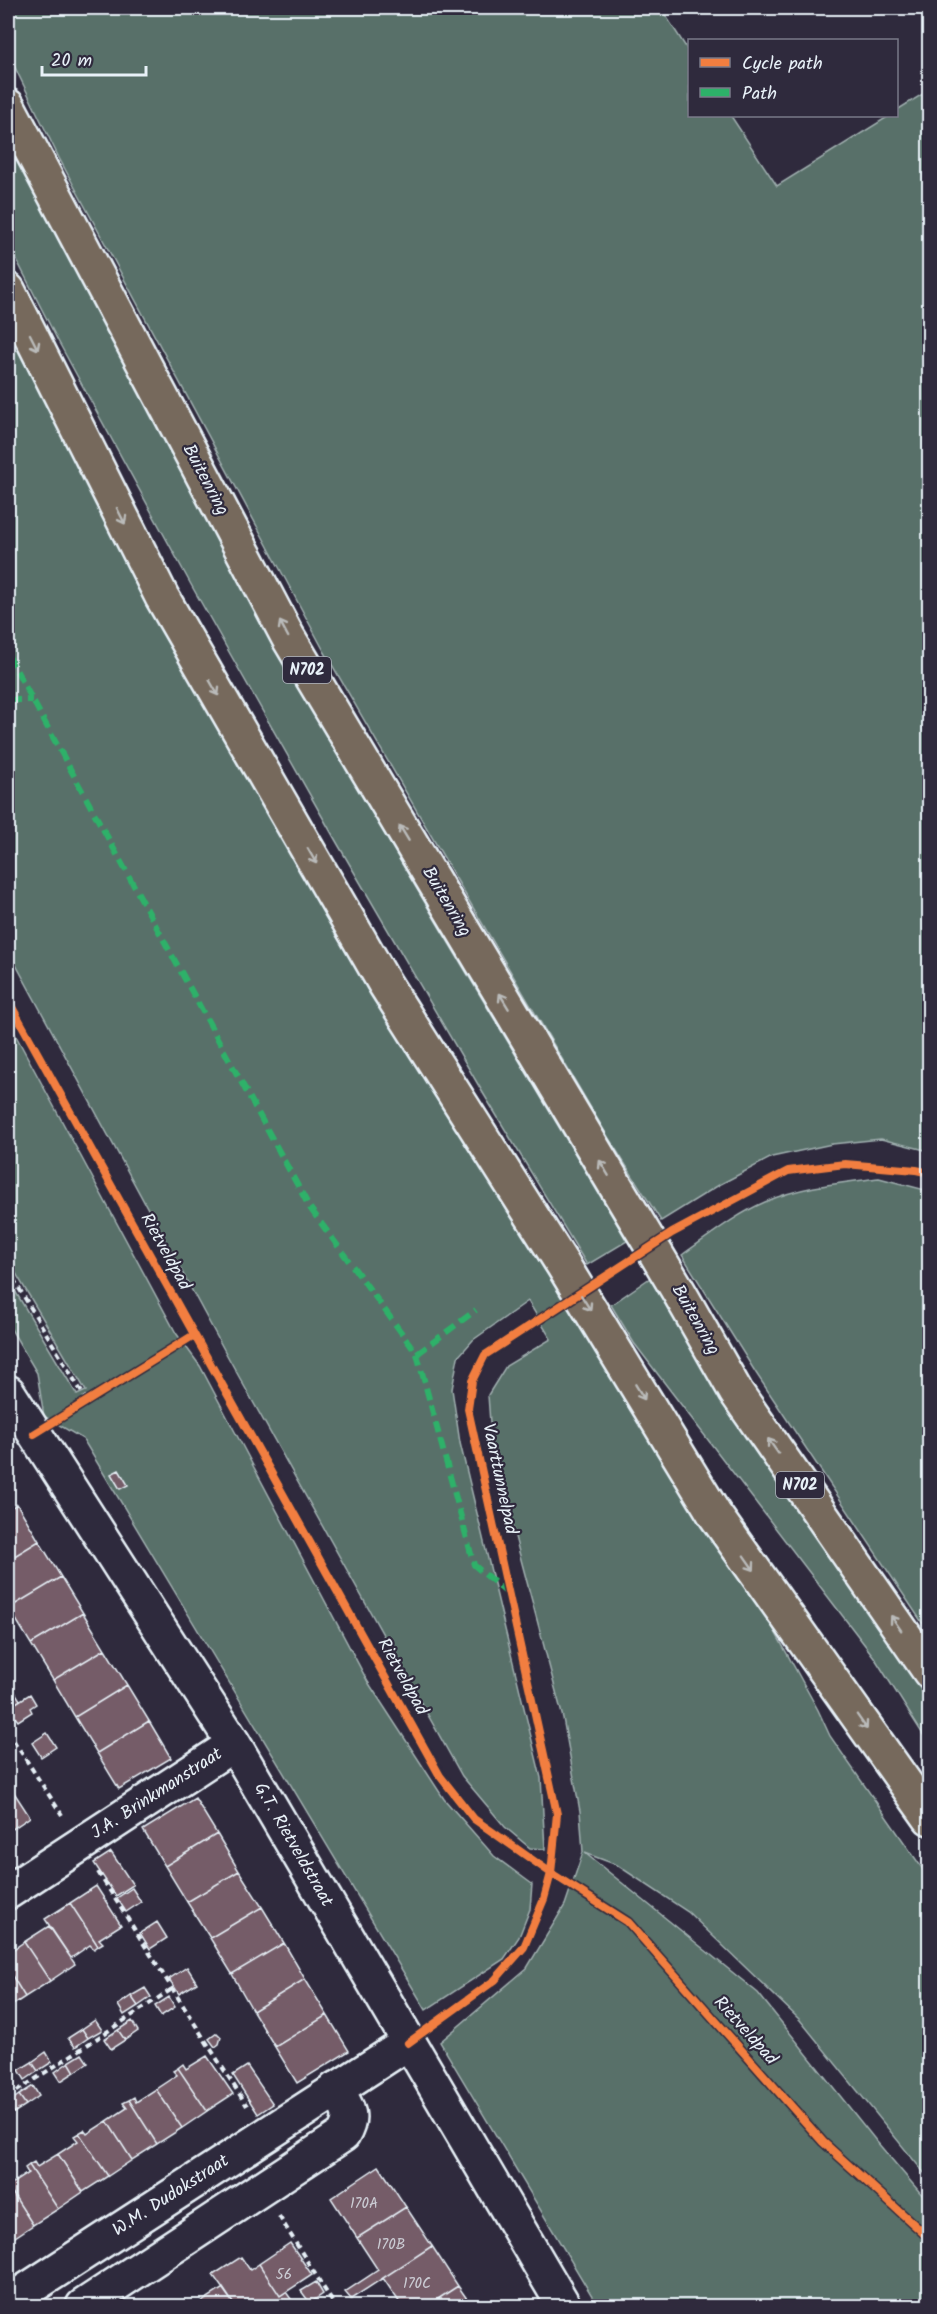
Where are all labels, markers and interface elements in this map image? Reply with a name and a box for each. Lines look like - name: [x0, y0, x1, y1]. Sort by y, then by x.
- scale bar: [42, 39, 146, 77]
- legend: [688, 39, 898, 117]
- text: 20 m: [51, 47, 92, 76]
- text: Cycle path: [742, 50, 823, 79]
- text: Path: [742, 80, 777, 109]
- one-way arrow: [28, 333, 40, 350]
- street label: Buitenring: [174, 439, 236, 521]
- one-way arrow: [116, 507, 127, 525]
- one-way arrow: [277, 621, 289, 639]
- road number: N702: [283, 657, 331, 683]
- one-way arrow: [208, 679, 220, 696]
- one-way arrow: [398, 825, 410, 842]
- one-way arrow: [306, 848, 318, 865]
- street label: Buitenring: [414, 861, 478, 943]
- one-way arrow: [498, 993, 510, 1010]
- one-way arrow: [598, 1160, 610, 1177]
- street label: Rietveldpad: [132, 1208, 199, 1297]
- street label: Buitenring: [663, 1279, 727, 1361]
- one-way arrow: [581, 1294, 593, 1311]
- one-way arrow: [635, 1383, 647, 1400]
- street label: Vaarttunnelpad: [473, 1421, 525, 1538]
- one-way arrow: [767, 1438, 779, 1455]
- road number: N702: [776, 1472, 824, 1498]
- one-way arrow: [743, 1554, 755, 1570]
- one-way arrow: [890, 1616, 902, 1632]
- street label: Rietveldpad: [369, 1633, 436, 1722]
- one-way arrow: [856, 1713, 868, 1729]
- street label: J.A. Brinkmanstraat: [86, 1740, 229, 1847]
- street label: G.T. Rietveldstraat: [245, 1777, 341, 1914]
- street label: Rietveldpad: [706, 1990, 785, 2073]
- street label: W.M. Dudokstraat: [107, 2147, 236, 2245]
- house number: 170A: [350, 2192, 378, 2216]
- house number: 170B: [377, 2233, 405, 2257]
- house number: 56: [276, 2263, 292, 2287]
- house number: 170C: [403, 2272, 431, 2296]

